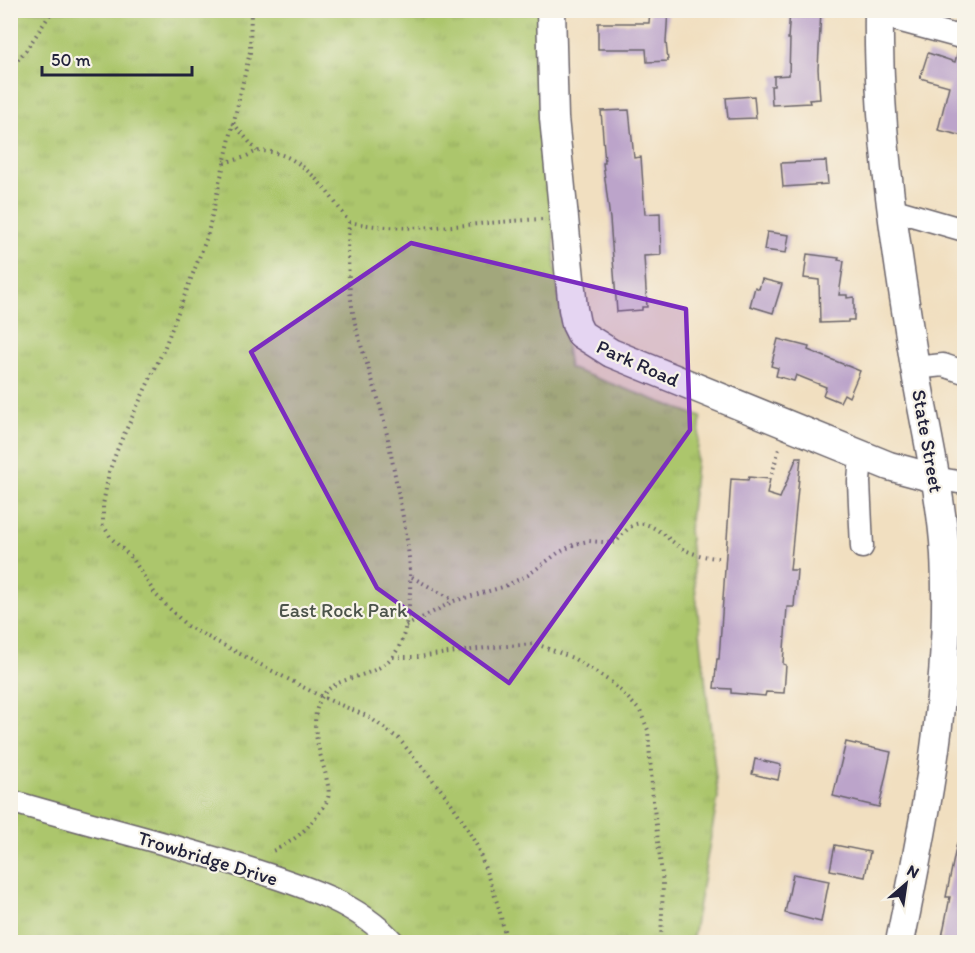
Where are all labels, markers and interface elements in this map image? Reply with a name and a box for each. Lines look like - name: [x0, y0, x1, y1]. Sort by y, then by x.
- scale bar: [42, 39, 192, 77]
- text: 50 m: [51, 49, 91, 71]
- street label: Park Road: [593, 334, 683, 392]
- street label: State Street: [907, 388, 949, 495]
- park label: East Rock Park: [279, 598, 408, 622]
- street label: Trowbridge Drive: [135, 825, 281, 891]
- north arrow: [876, 854, 936, 914]
- text: N: [904, 860, 922, 882]

